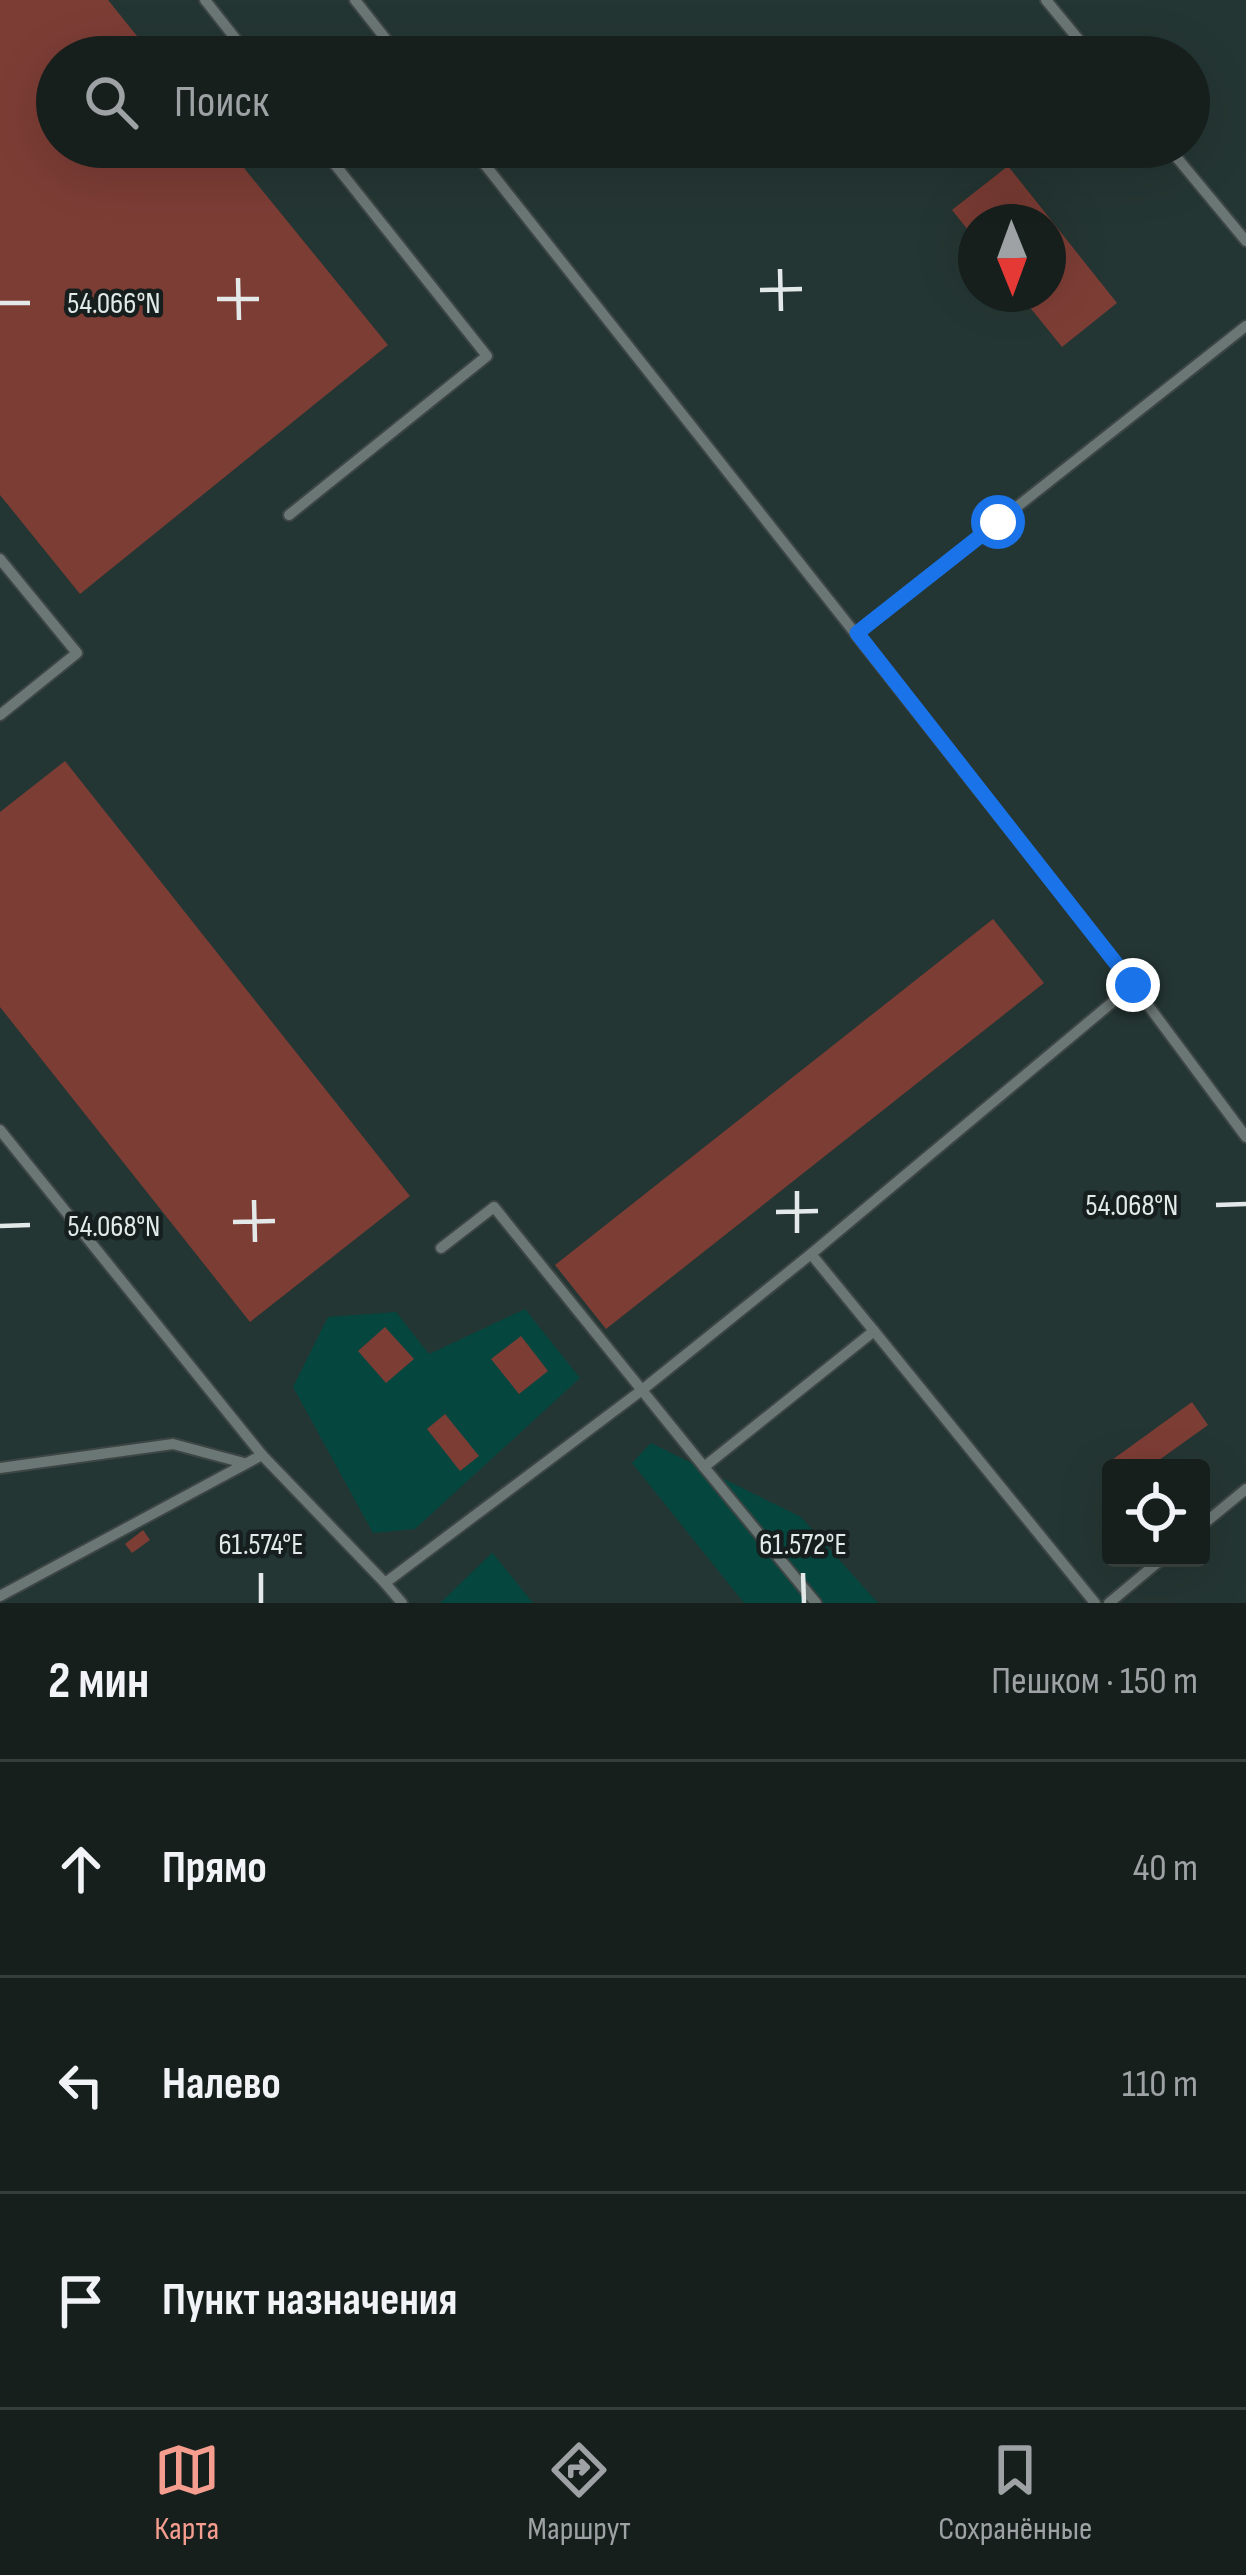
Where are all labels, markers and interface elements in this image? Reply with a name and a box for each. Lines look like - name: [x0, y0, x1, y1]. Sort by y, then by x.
- search box: [36, 36, 1210, 168]
- icon: search: [78, 69, 144, 135]
- text: Поиск: [174, 75, 269, 130]
- north arrow: [958, 204, 1066, 312]
- text: 54.066°N: [67, 286, 161, 322]
- route start: [971, 495, 1025, 549]
- route end: [1106, 958, 1160, 1012]
- text: 54.068°N: [1086, 1188, 1178, 1224]
- text: 54.068°N: [68, 1209, 160, 1245]
- map controls: [1102, 1459, 1210, 1567]
- button: locate: [1102, 1459, 1210, 1567]
- text: 61.574°E: [218, 1527, 304, 1563]
- text: 61.572°E: [759, 1527, 847, 1563]
- text: 2 мин: [48, 1651, 149, 1712]
- text: Пешком · 150 m: [991, 1658, 1198, 1705]
- icon: ahead: [48, 1836, 114, 1902]
- text: Прямо: [162, 1841, 267, 1896]
- text: 40 m: [1133, 1845, 1198, 1892]
- icon: left: [48, 2052, 114, 2118]
- text: Налево: [162, 2057, 281, 2112]
- text: 110 m: [1122, 2061, 1198, 2108]
- icon: arrive: [48, 2268, 114, 2334]
- text: Пункт назначения: [162, 2273, 457, 2328]
- tab: Карта: [154, 2437, 220, 2549]
- tab: Маршрут: [527, 2437, 631, 2549]
- tab: Сохранённые: [938, 2437, 1092, 2549]

